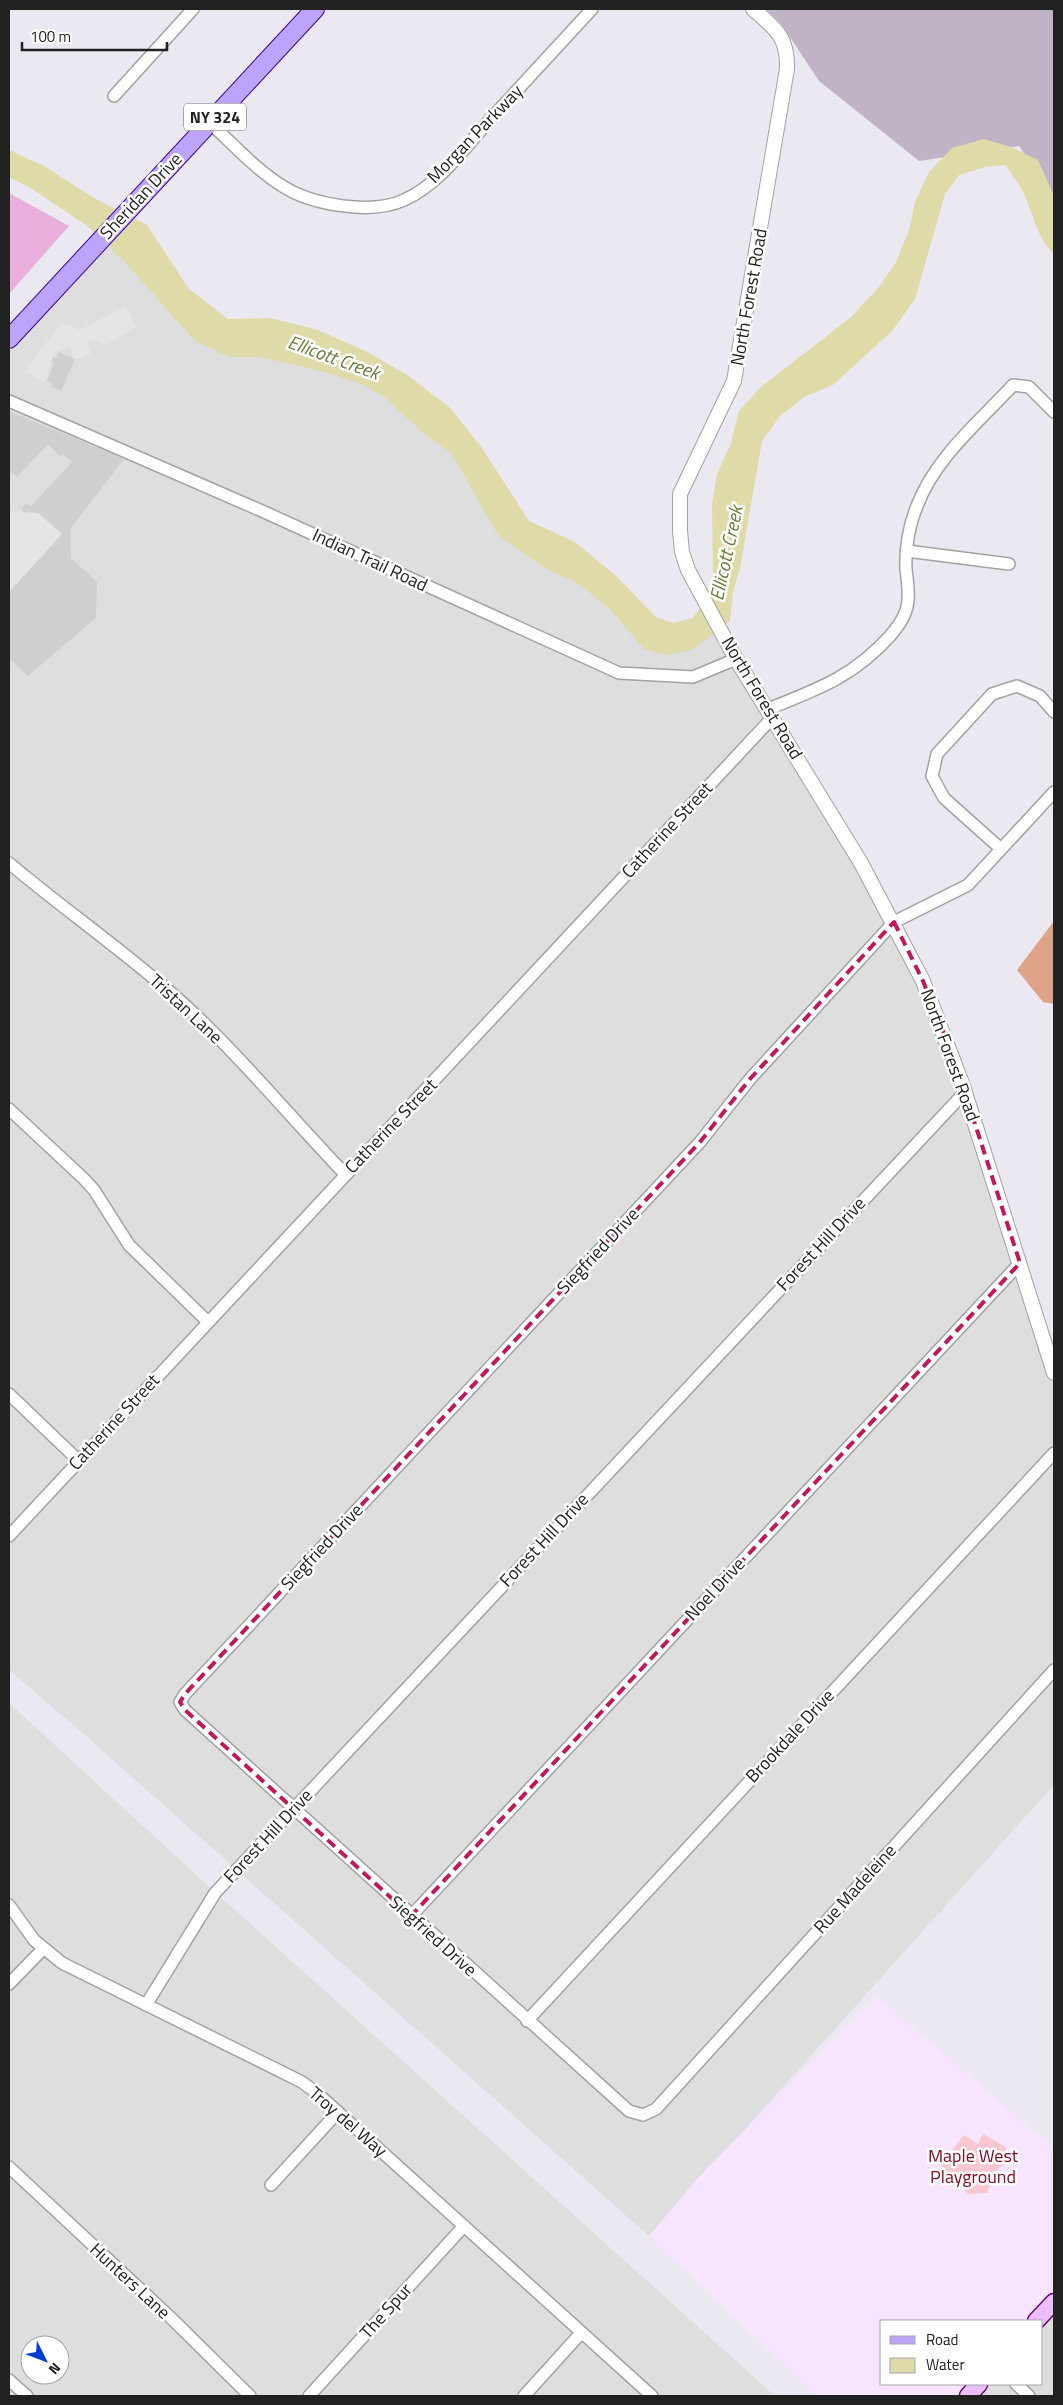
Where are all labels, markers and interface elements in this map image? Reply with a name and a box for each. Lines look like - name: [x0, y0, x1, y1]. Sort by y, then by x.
- scale bar: [22, 20, 168, 52]
- text: 100 m: [30, 25, 71, 48]
- street label: Morgan Parkway: [420, 78, 529, 189]
- road number: NY 324: [184, 104, 246, 130]
- street label: Sheridan Drive: [93, 146, 188, 245]
- street label: North Forest Road: [723, 226, 774, 368]
- water label: Ellicott Creek: [284, 326, 387, 387]
- water label: Ellicott Creek: [701, 500, 750, 603]
- street label: Indian Trail Road: [308, 521, 432, 598]
- street label: North Forest Road: [715, 631, 810, 764]
- street label: Catherine Street: [615, 775, 719, 884]
- street label: Tristan Lane: [144, 967, 229, 1050]
- street label: North Forest Road: [914, 985, 987, 1125]
- street label: Catherine Street: [338, 1071, 444, 1179]
- street label: Forest Hill Drive: [770, 1191, 871, 1297]
- street label: Siegfried Drive: [550, 1201, 645, 1300]
- street label: Catherine Street: [62, 1367, 166, 1476]
- street label: Forest Hill Drive: [493, 1487, 594, 1593]
- street label: Siegfried Drive: [274, 1497, 369, 1596]
- street label: Noel Drive: [678, 1551, 751, 1626]
- street label: Brookdale Drive: [739, 1683, 840, 1789]
- street label: Forest Hill Drive: [217, 1783, 318, 1889]
- street label: Rue Madeleine: [807, 1838, 902, 1939]
- street label: Siegfried Drive: [383, 1889, 483, 1982]
- street label: Troy del Way: [303, 2080, 394, 2163]
- park label: Maple West Playground: [928, 2142, 1019, 2190]
- street label: Hunters Lane: [84, 2236, 177, 2325]
- street label: The Spur: [353, 2277, 418, 2345]
- legend: [880, 2320, 1043, 2385]
- text: Road: [926, 2328, 958, 2351]
- north arrow: [20, 2335, 70, 2385]
- text: Water: [926, 2353, 965, 2376]
- text: N: [44, 2358, 66, 2380]

